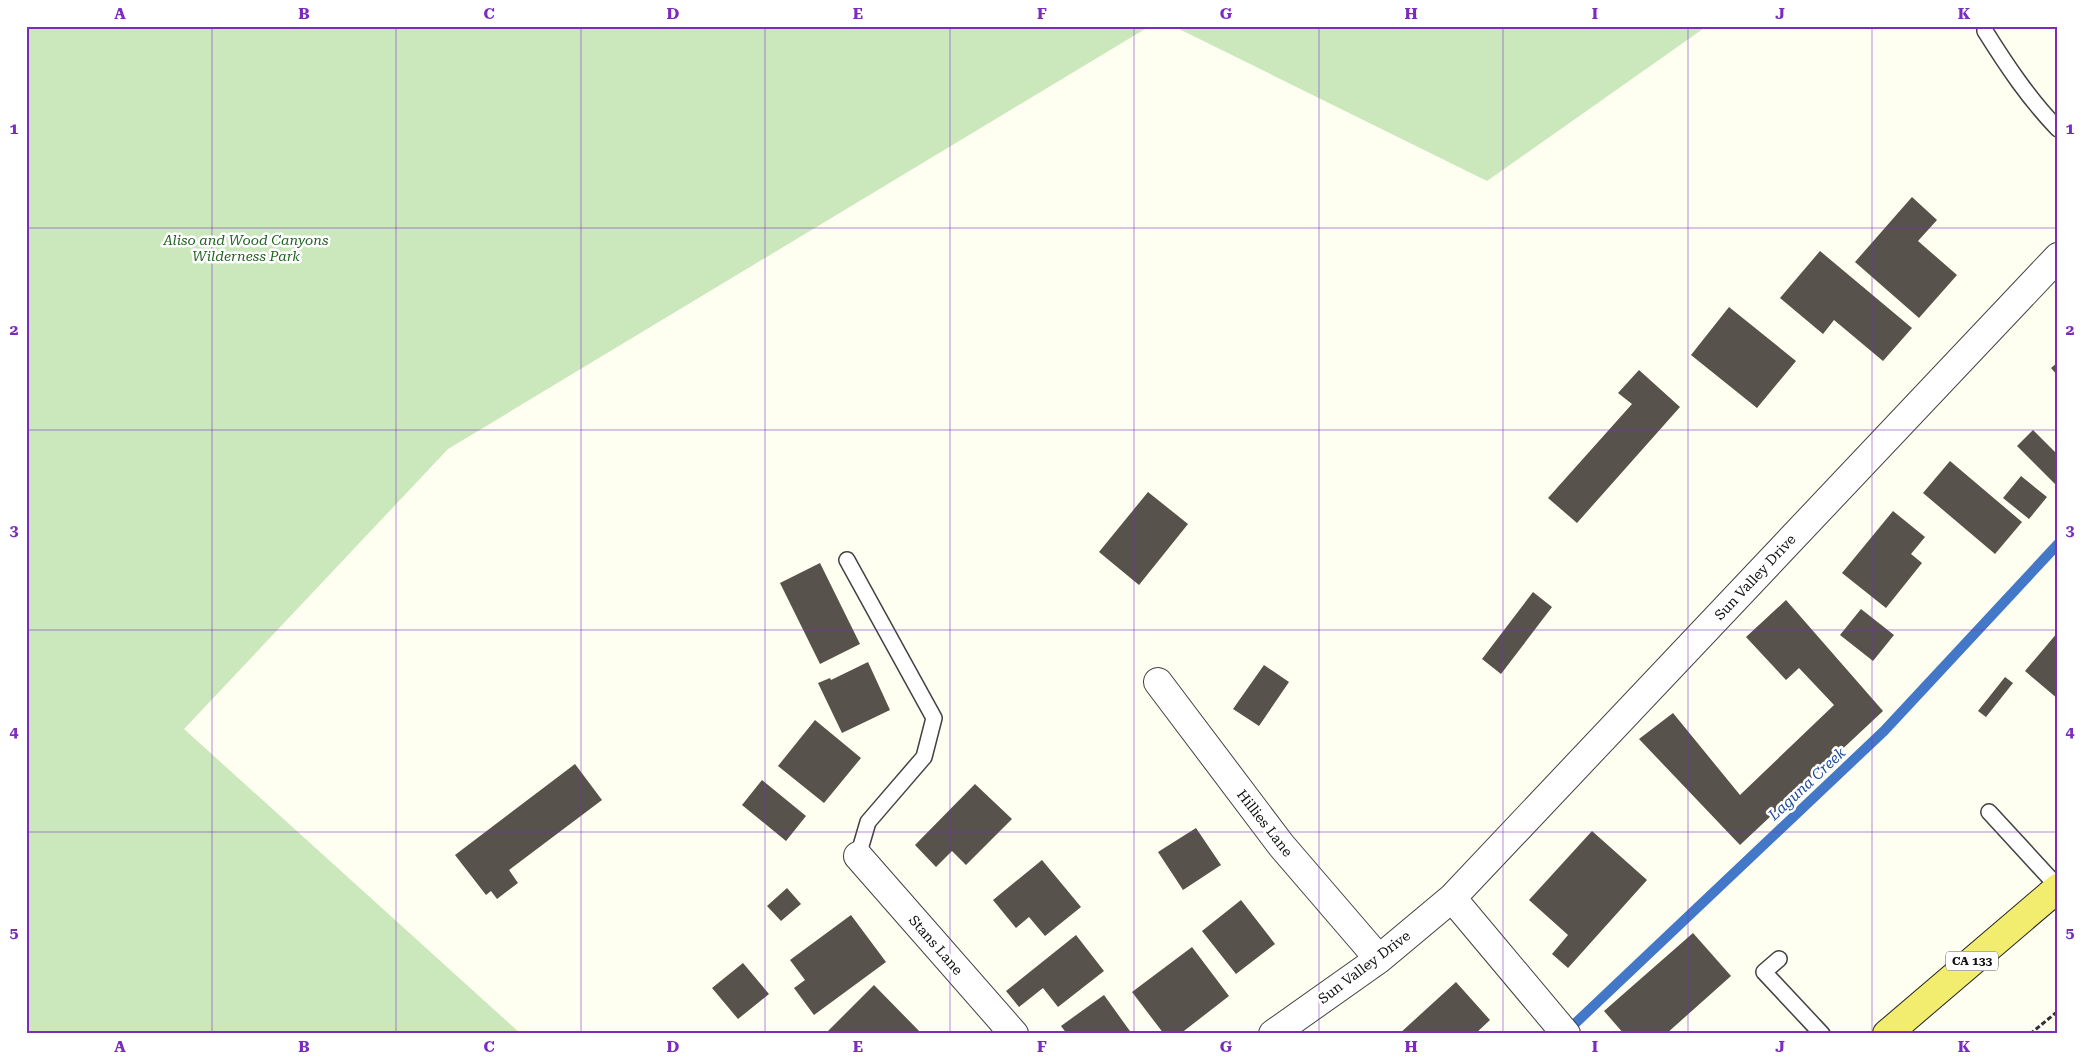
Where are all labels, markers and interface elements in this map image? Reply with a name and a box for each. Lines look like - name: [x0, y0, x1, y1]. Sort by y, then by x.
- text: A: [114, 4, 126, 23]
- text: B: [298, 4, 310, 23]
- text: C: [483, 4, 495, 23]
- text: D: [667, 4, 680, 23]
- text: E: [853, 4, 863, 23]
- text: F: [1037, 4, 1047, 23]
- text: G: [1220, 4, 1233, 23]
- text: H: [1404, 4, 1418, 23]
- text: I: [1592, 4, 1598, 23]
- text: J: [1775, 4, 1785, 23]
- text: K: [1958, 4, 1971, 23]
- text: 1: [10, 119, 19, 138]
- text: 1: [2066, 119, 2075, 138]
- park label: Aliso and Wood Canyons Wilderness Park: [162, 232, 329, 264]
- text: 2: [10, 320, 19, 339]
- text: 2: [2066, 320, 2075, 339]
- text: 3: [10, 521, 19, 540]
- text: 3: [2066, 521, 2075, 540]
- street label: Sun Valley Drive: [1711, 531, 1799, 623]
- text: 4: [10, 722, 19, 741]
- text: 4: [2066, 722, 2075, 741]
- water label: Laguna Creek: [1764, 743, 1850, 825]
- street label: Hillies Lane: [1234, 786, 1296, 860]
- street label: Stans Lane: [906, 912, 966, 978]
- text: 5: [10, 923, 19, 942]
- text: 5: [2066, 923, 2075, 942]
- street label: Sun Valley Drive: [1315, 927, 1413, 1007]
- road number: CA 133: [1946, 951, 1998, 970]
- text: A: [114, 1037, 126, 1056]
- text: B: [298, 1037, 310, 1056]
- text: C: [483, 1037, 495, 1056]
- text: D: [667, 1037, 680, 1056]
- text: E: [853, 1037, 863, 1056]
- text: F: [1037, 1037, 1047, 1056]
- text: G: [1220, 1037, 1233, 1056]
- text: H: [1404, 1037, 1418, 1056]
- text: I: [1592, 1037, 1598, 1056]
- text: J: [1775, 1037, 1785, 1056]
- text: K: [1958, 1037, 1971, 1056]

